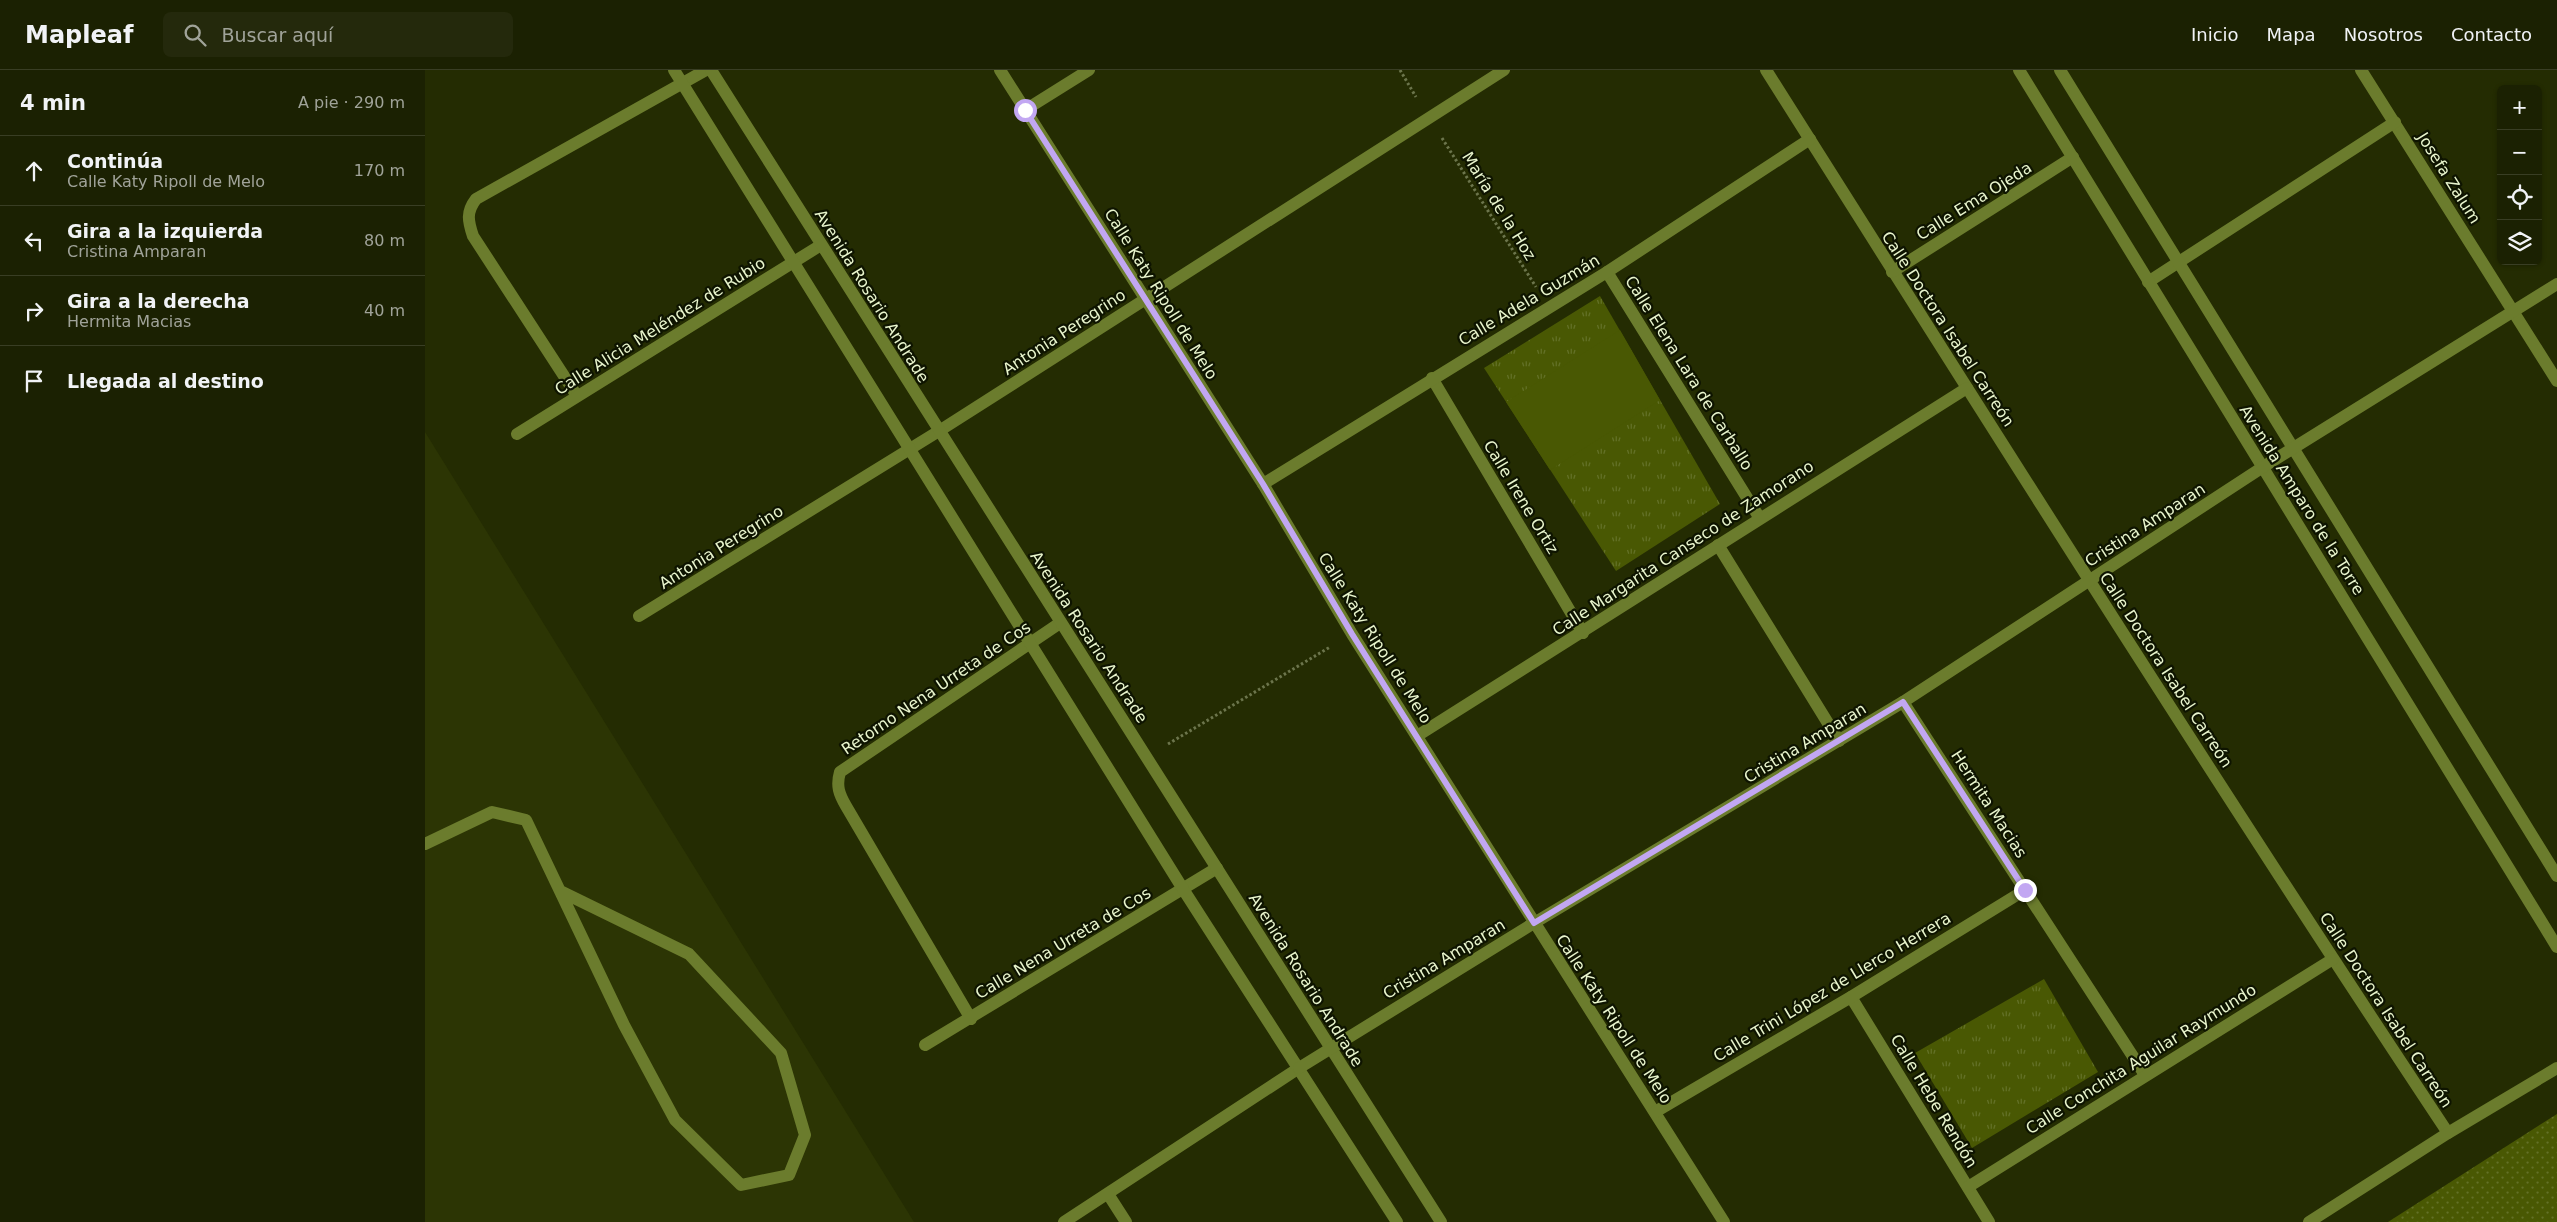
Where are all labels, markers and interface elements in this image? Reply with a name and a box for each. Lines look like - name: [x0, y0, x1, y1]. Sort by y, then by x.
- search box: [163, 12, 513, 57]
- text: Mapleaf: [25, 21, 133, 49]
- icon: search: [181, 21, 209, 49]
- text: Buscar aquí: [221, 24, 333, 46]
- text: Inicio: [2191, 24, 2239, 45]
- text: Mapa: [2267, 24, 2316, 45]
- text: Nosotros: [2344, 24, 2423, 45]
- text: Contacto: [2451, 24, 2532, 45]
- map controls: [2497, 85, 2542, 265]
- button: +: [2497, 85, 2542, 130]
- text: 4 min: [20, 91, 86, 115]
- text: A pie · 290 m: [298, 93, 405, 112]
- route start: [1014, 99, 1037, 122]
- street label: Josefa Zalum: [2413, 128, 2485, 227]
- button: −: [2497, 130, 2542, 175]
- street label: María de la Hoz: [1458, 148, 1540, 264]
- text: Continúa: [67, 150, 163, 172]
- icon: ahead: [20, 157, 48, 185]
- street label: Calle Ema Ojeda: [1913, 158, 2035, 244]
- text: 170 m: [354, 161, 405, 180]
- text: Calle Katy Ripoll de Melo: [67, 172, 265, 191]
- button: locate: [2497, 175, 2542, 220]
- street label: Calle Katy Ripoll de Melo: [1100, 205, 1222, 383]
- street label: Avenida Rosario Andrade: [811, 206, 933, 386]
- text: Gira a la izquierda: [67, 220, 263, 242]
- button: layers: [2497, 220, 2542, 265]
- icon: left: [20, 227, 48, 255]
- street label: Calle Doctora Isabel Carreón: [1878, 228, 2018, 430]
- text: 80 m: [364, 231, 405, 250]
- text: Cristina Amparan: [67, 242, 206, 261]
- street label: Calle Adela Guzmán: [1455, 250, 1603, 350]
- street label: Calle Alicia Meléndez de Rubio: [551, 253, 769, 399]
- street label: Calle Elena Lara de Carballo: [1621, 272, 1757, 474]
- street label: Antonia Peregrino: [999, 285, 1129, 379]
- text: Gira a la derecha: [67, 290, 250, 312]
- icon: right: [20, 297, 48, 325]
- text: 40 m: [364, 301, 405, 320]
- text: Hermita Macias: [67, 312, 191, 331]
- icon: arrive: [20, 367, 48, 395]
- text: Llegada al destino: [67, 370, 264, 392]
- street label: Avenida Amparo de la Torre: [2236, 402, 2368, 598]
- street label: Calle Irene Ortiz: [1480, 437, 1562, 557]
- street label: Calle Margarita Canseco de Zamorano: [1549, 456, 1817, 640]
- street label: Cristina Amparan: [2081, 479, 2209, 571]
- street label: Antonia Peregrino: [655, 501, 787, 593]
- street label: Avenida Rosario Andrade: [1026, 548, 1152, 726]
- street label: Calle Katy Ripoll de Melo: [1314, 549, 1436, 727]
- street label: Calle Doctora Isabel Carreón: [2096, 569, 2236, 771]
- street label: Retorno Nena Urreta de Cos: [838, 617, 1034, 759]
- street label: Cristina Amparan: [1740, 699, 1870, 787]
- street label: Hermita Macias: [1947, 747, 2031, 861]
- route end: [2014, 879, 2037, 902]
- street label: Calle Nena Urreta de Cos: [972, 883, 1154, 1003]
- street label: Avenida Rosario Andrade: [1245, 890, 1367, 1070]
- street label: Calle Trini López de Llerco Herrera: [1710, 908, 1954, 1066]
- street label: Calle Doctora Isabel Carreón: [2316, 909, 2456, 1111]
- street label: Cristina Amparan: [1379, 915, 1509, 1003]
- street label: Calle Katy Ripoll de Melo: [1552, 931, 1676, 1107]
- street label: Calle Conchita Aguilar Raymundo: [2022, 980, 2260, 1138]
- street label: Calle Hebe Rendón: [1887, 1031, 1981, 1171]

